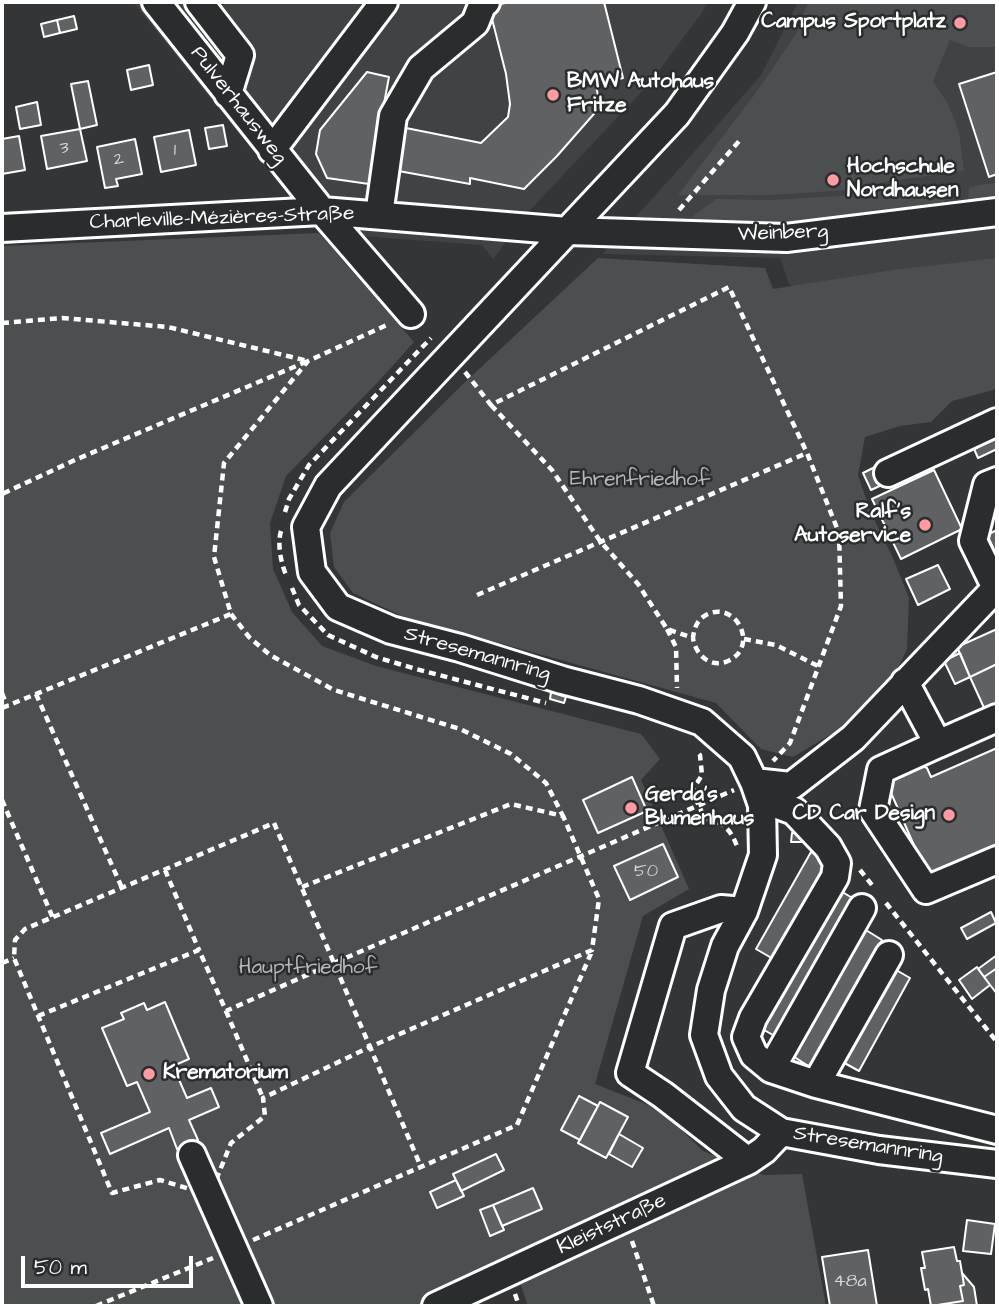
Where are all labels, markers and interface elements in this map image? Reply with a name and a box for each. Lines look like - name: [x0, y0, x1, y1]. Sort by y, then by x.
- place label: Campus Sportplatz: [761, 10, 946, 36]
- marker: Campus Sportplatz: [952, 15, 968, 31]
- street label: Pulverhausweg: [184, 42, 292, 170]
- place label: BMW Autohaus Fritze: [567, 70, 714, 120]
- marker: BMW Autohaus Fritze: [545, 87, 561, 103]
- house number: 3: [59, 138, 69, 160]
- house number: 1: [174, 140, 176, 162]
- house number: 2: [114, 149, 124, 171]
- place label: Hochschule Nordhausen: [847, 155, 958, 205]
- marker: Hochschule Nordhausen: [825, 172, 841, 188]
- street label: Charleville-Mézières-Straße: [89, 202, 355, 236]
- street label: Weinberg: [737, 220, 829, 248]
- park label: Ehrenfriedhof: [570, 468, 710, 494]
- place label: Ralf's Autoservice: [794, 500, 911, 550]
- marker: Ralf's Autoservice: [917, 517, 933, 533]
- street label: Stresemannring: [401, 622, 553, 688]
- place label: Gerda's Blumenhaus: [645, 783, 754, 833]
- marker: Gerda's Blumenhaus: [623, 800, 639, 816]
- place label: CD Car Design: [793, 802, 935, 828]
- marker: CD Car Design: [941, 807, 957, 823]
- house number: 50: [634, 861, 658, 883]
- park label: Hauptfriedhof: [239, 956, 377, 982]
- place label: Krematorium: [163, 1061, 288, 1087]
- marker: Krematorium: [141, 1066, 157, 1082]
- street label: Stresemannring: [791, 1122, 945, 1170]
- street label: Kleiststraße: [554, 1189, 670, 1261]
- scale bar: [24, 1242, 196, 1286]
- text: 50 m: [34, 1253, 87, 1282]
- house number: 48a: [833, 1271, 867, 1293]

